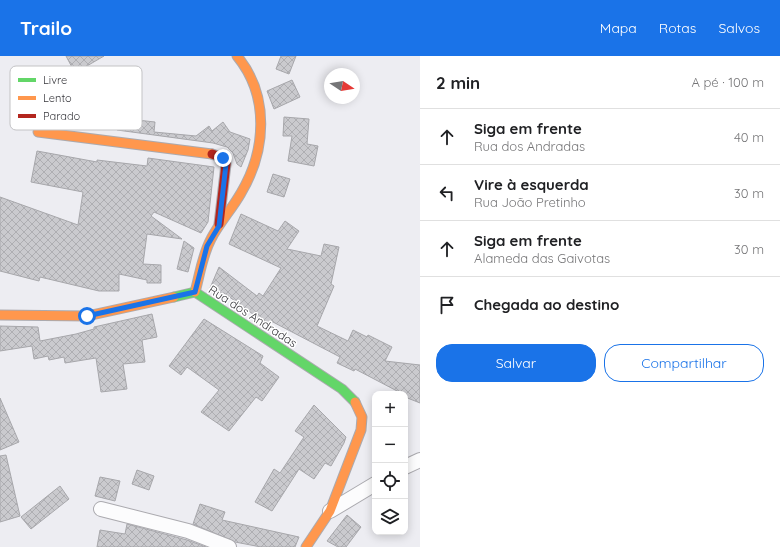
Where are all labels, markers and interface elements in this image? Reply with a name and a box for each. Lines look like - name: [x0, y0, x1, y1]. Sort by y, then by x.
- text: Trailo: [20, 16, 72, 40]
- text: Mapa: [600, 19, 637, 37]
- text: Rotas: [659, 19, 696, 37]
- text: Salvos: [718, 19, 760, 37]
- legend: [10, 66, 142, 130]
- north arrow: [324, 68, 360, 104]
- text: 2 min: [436, 72, 480, 93]
- text: Livre: [43, 73, 67, 87]
- text: A pé · 100 m: [691, 74, 764, 90]
- text: Lento: [43, 91, 72, 105]
- text: Parado: [43, 109, 81, 123]
- text: Siga em frente: [474, 119, 582, 138]
- icon: ahead: [436, 126, 458, 148]
- text: 40 m: [734, 129, 764, 145]
- text: Rua dos Andradas: [474, 138, 585, 154]
- route end: [214, 149, 232, 167]
- text: Vire à esquerda: [474, 175, 589, 194]
- icon: left: [436, 182, 458, 204]
- text: 30 m: [734, 185, 764, 201]
- text: Rua João Pretinho: [474, 194, 586, 210]
- text: Siga em frente: [474, 231, 582, 250]
- icon: ahead: [436, 238, 458, 260]
- text: 30 m: [734, 241, 764, 257]
- text: Alameda das Gaivotas: [474, 250, 610, 266]
- street label: Rua dos Andradas: [206, 282, 300, 350]
- icon: arrive: [436, 294, 458, 316]
- text: Chegada ao destino: [474, 295, 619, 314]
- route start: [78, 307, 96, 325]
- button: Salvar: [436, 344, 596, 382]
- button: Compartilhar: [604, 344, 764, 382]
- map controls: [372, 391, 408, 535]
- button: +: [372, 391, 408, 427]
- button: −: [372, 427, 408, 463]
- button: locate: [372, 463, 408, 499]
- button: layers: [372, 499, 408, 535]

